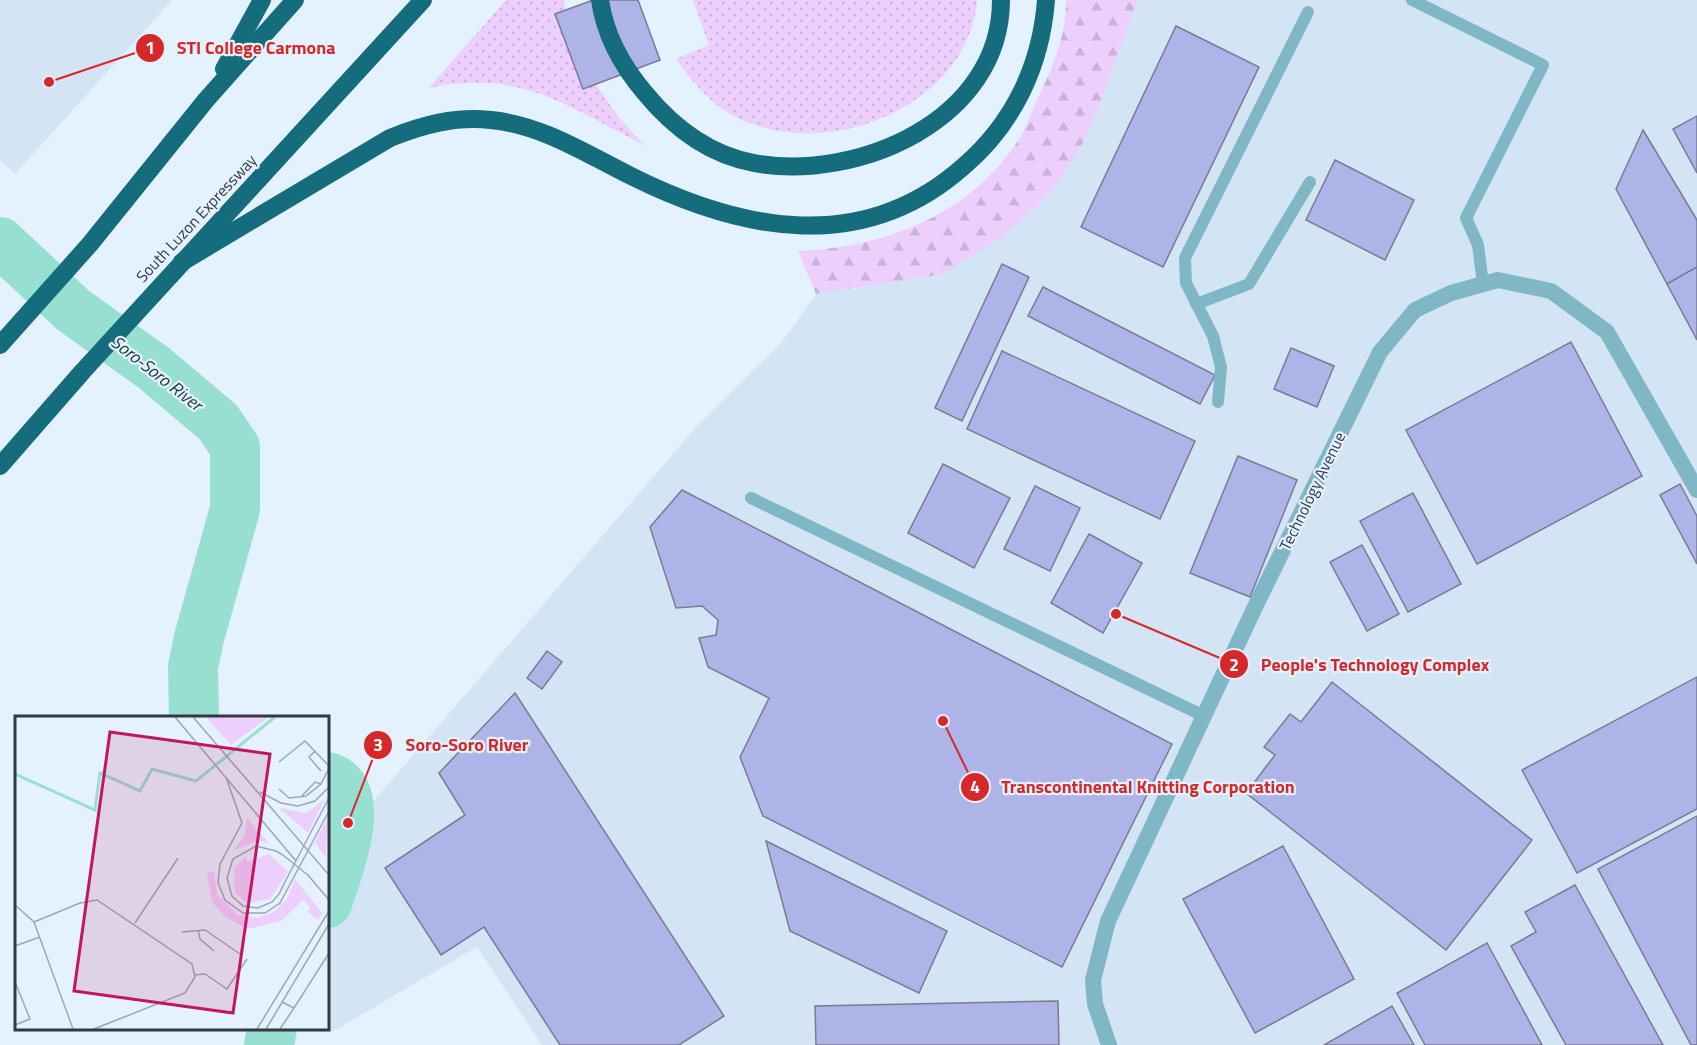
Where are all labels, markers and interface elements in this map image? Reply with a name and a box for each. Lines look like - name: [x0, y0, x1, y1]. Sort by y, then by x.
- callout: STI College Carmona: [135, 30, 347, 66]
- text: 1: [145, 34, 155, 61]
- text: STI College Carmona: [177, 34, 335, 61]
- street label: South Luzon Expressway: [130, 148, 262, 288]
- water label: Soro-Soro River: [105, 329, 210, 419]
- street label: Technology Avenue: [1273, 428, 1351, 554]
- callout: People's Technology Complex: [1219, 646, 1501, 682]
- text: 2: [1229, 651, 1239, 678]
- text: People's Technology Complex: [1261, 651, 1490, 678]
- inset map: [15, 716, 328, 1030]
- callout: Soro-Soro River: [363, 727, 540, 763]
- text: 3: [373, 731, 383, 758]
- text: Soro-Soro River: [406, 731, 529, 758]
- callout: Transcontinental Knitting Corporation: [960, 769, 1307, 805]
- text: 4: [970, 773, 980, 800]
- text: Transcontinental Knitting Corporation: [1001, 773, 1295, 800]

